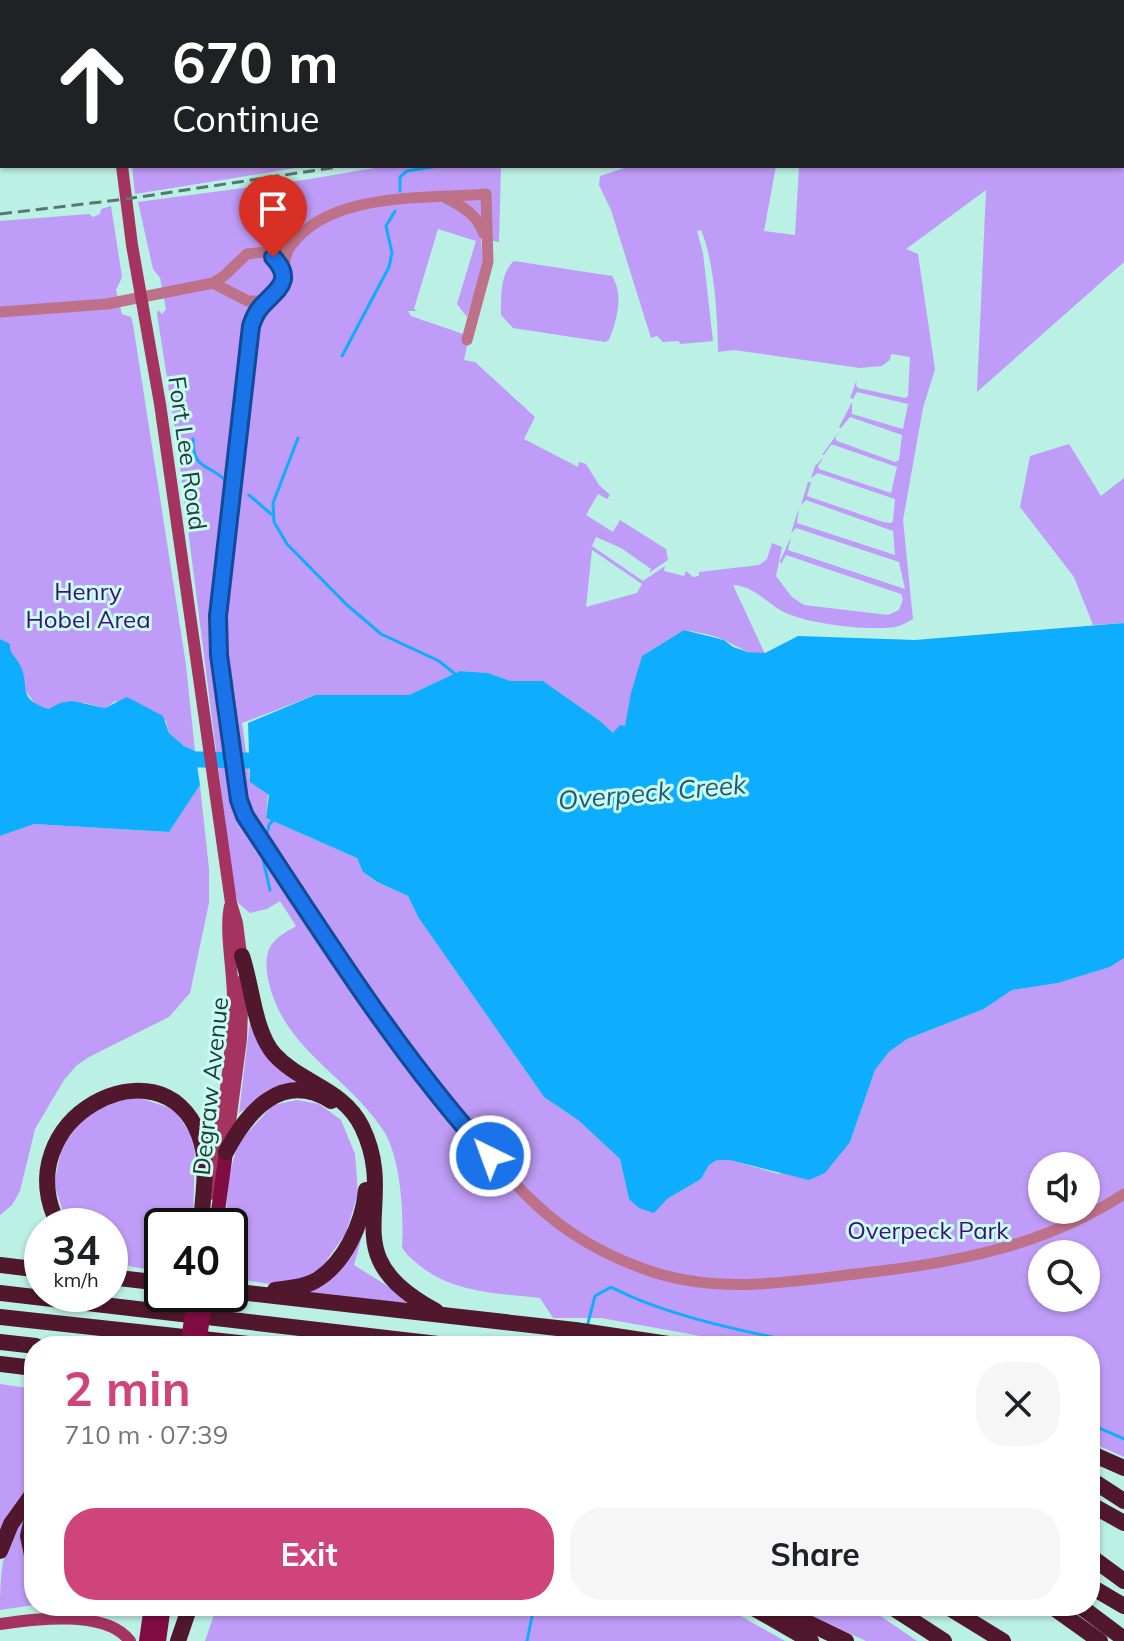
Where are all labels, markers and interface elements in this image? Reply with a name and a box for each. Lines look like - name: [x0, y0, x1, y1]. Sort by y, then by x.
- text: 670 m: [172, 27, 339, 97]
- icon: ahead: [40, 32, 144, 136]
- text: Continue: [172, 96, 320, 141]
- pin: [239, 175, 307, 257]
- icon: arrive: [251, 187, 295, 231]
- street label: Fort Lee Road: [162, 374, 214, 532]
- park label: Henry Hobel Area: [25, 576, 151, 634]
- water label: Overpeck Creek: [557, 767, 748, 817]
- street label: Degraw Avenue: [186, 995, 234, 1177]
- position arrow: [448, 1114, 532, 1198]
- map controls: [1028, 1152, 1100, 1312]
- button: sound: [1028, 1152, 1100, 1224]
- speed limit sign: 40: [144, 1208, 248, 1312]
- park label: Overpeck Park: [847, 1215, 1009, 1245]
- text: 34: [52, 1225, 100, 1275]
- button: search: [1028, 1240, 1100, 1312]
- text: km/h: [53, 1267, 99, 1292]
- text: 2 min: [64, 1358, 191, 1418]
- button: close: [976, 1362, 1060, 1446]
- text: 710 m · 07:39: [64, 1418, 228, 1451]
- button: Exit: [64, 1508, 554, 1600]
- button: Share: [570, 1508, 1060, 1600]

